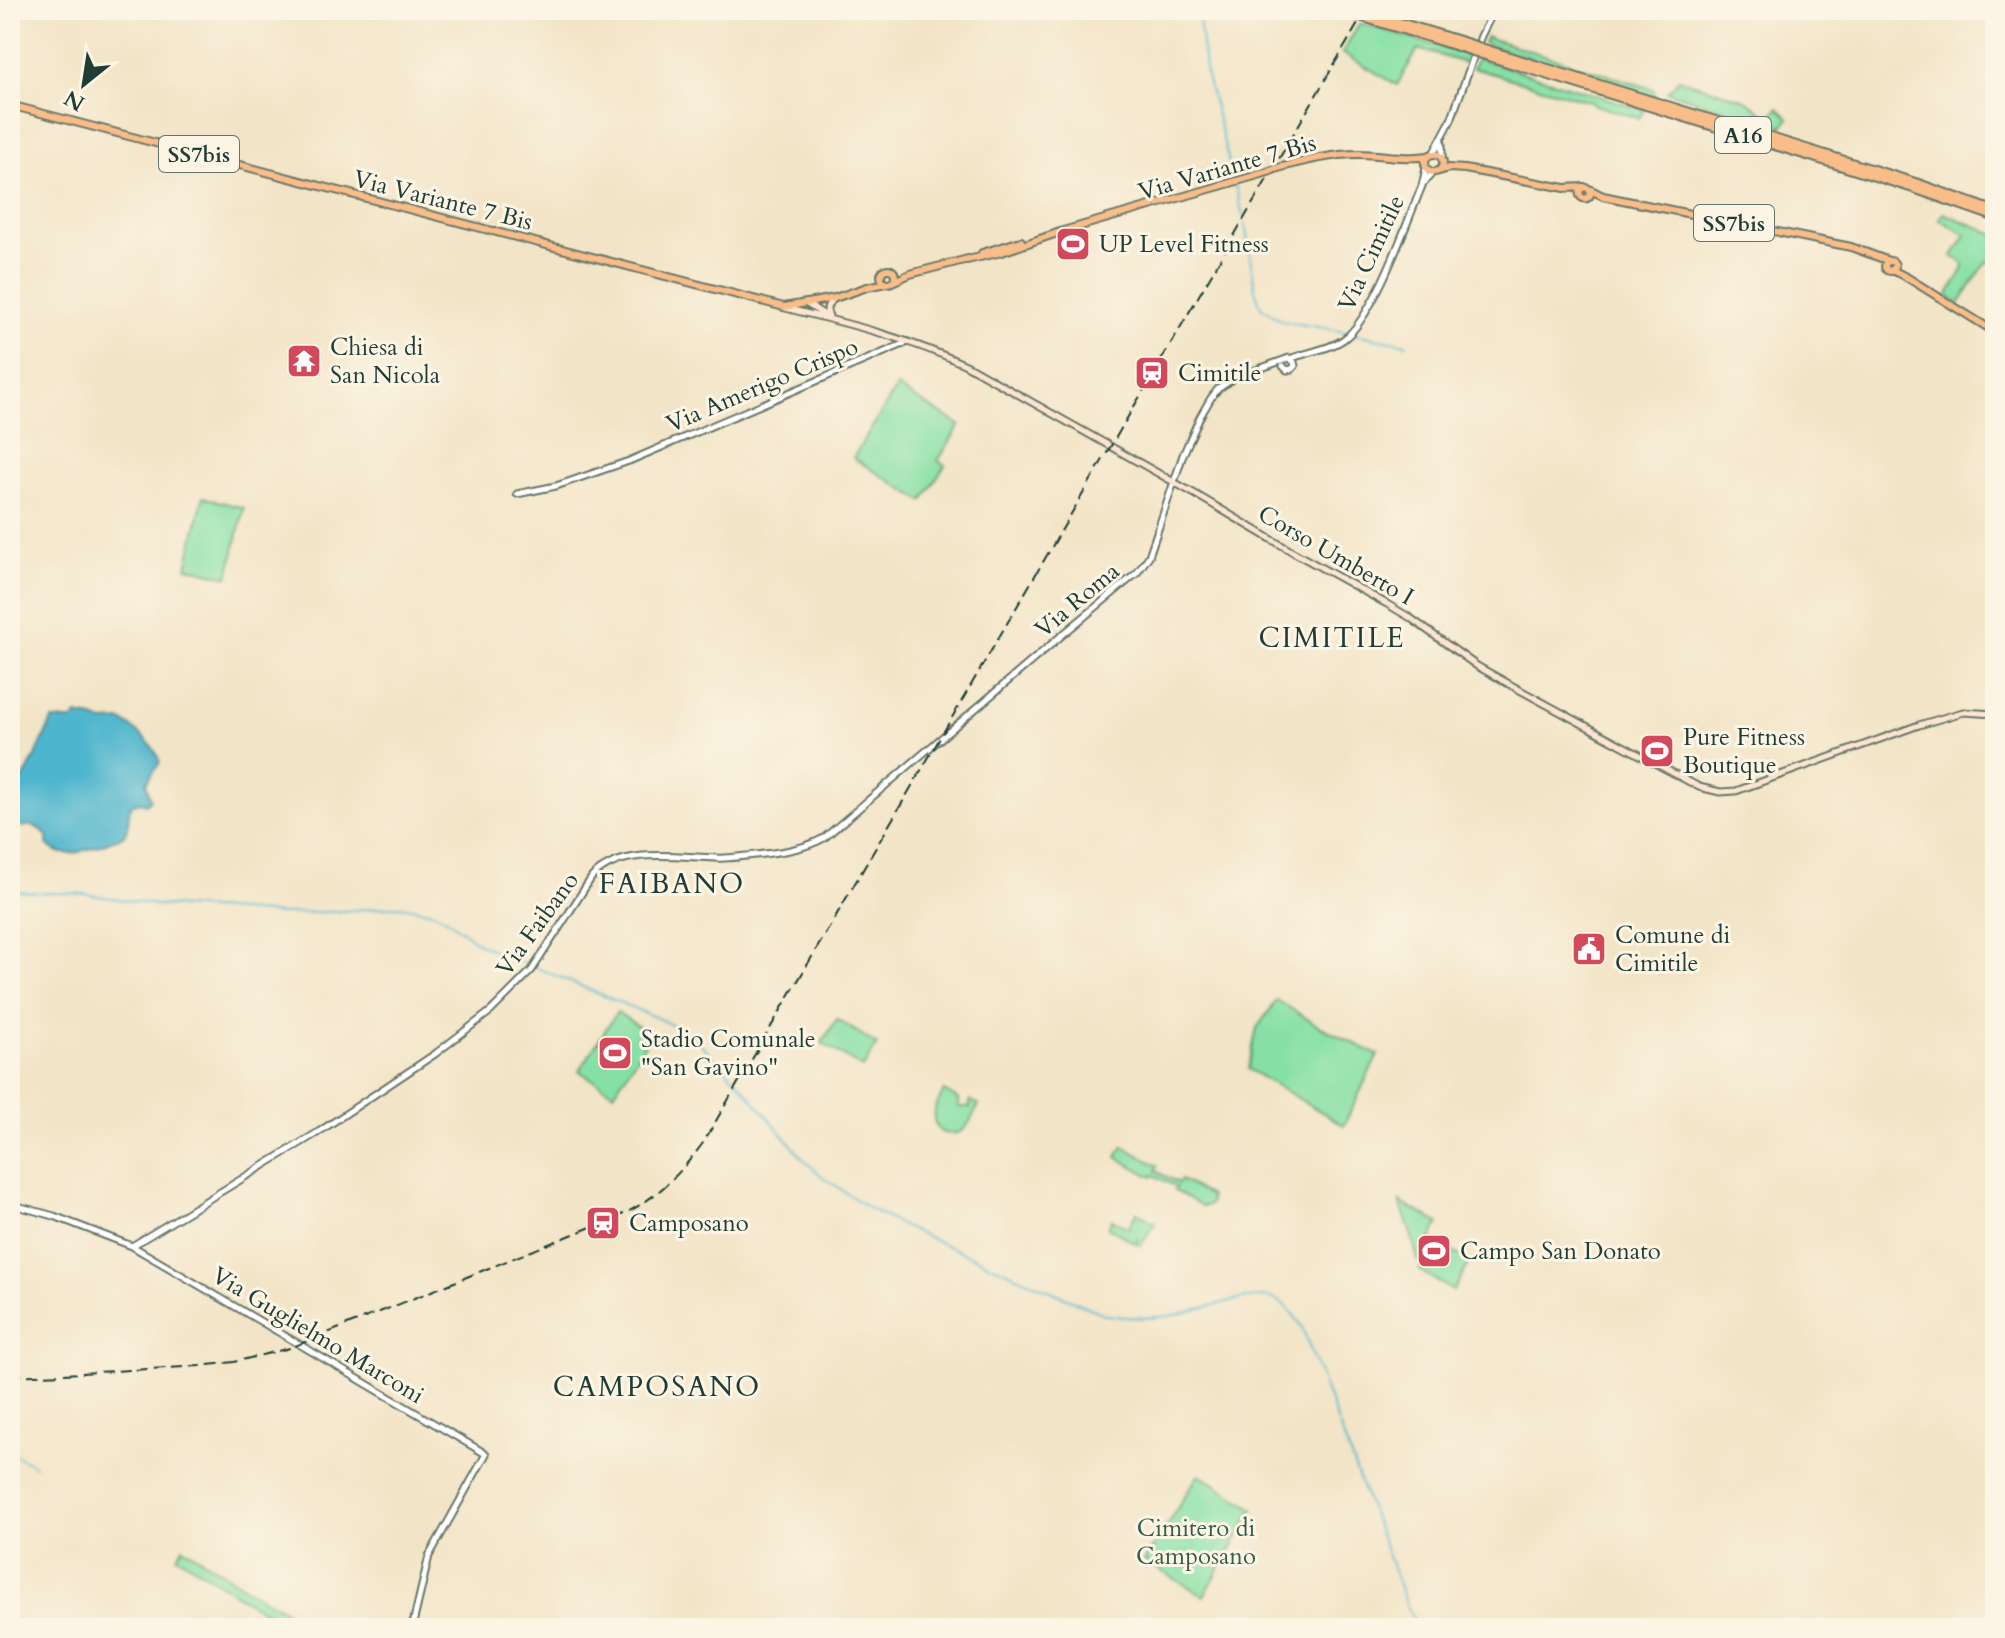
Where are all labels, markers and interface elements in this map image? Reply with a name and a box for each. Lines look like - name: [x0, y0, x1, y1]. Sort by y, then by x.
- north arrow: [44, 44, 124, 124]
- text: N: [59, 83, 90, 118]
- road number: A16: [1715, 117, 1771, 153]
- street label: Via Variante 7 Bis: [1134, 126, 1320, 209]
- road number: SS7bis: [159, 136, 239, 172]
- street label: Via Variante 7 Bis: [350, 162, 536, 239]
- street label: Via Cimitile: [1330, 190, 1413, 317]
- road number: SS7bis: [1694, 205, 1774, 241]
- sports icon: UP Level Fitness: [1054, 225, 1092, 263]
- place label: UP Level Fitness: [1099, 228, 1269, 261]
- street label: Via Amerigo Crispo: [661, 330, 863, 441]
- place label: Chiesa di San Nicola: [330, 331, 441, 392]
- temple icon: Chiesa di San Nicola: [285, 342, 323, 380]
- station icon: Cimitile: [1133, 354, 1171, 392]
- place label: Cimitile: [1178, 357, 1261, 390]
- street label: Corso Umberto I: [1252, 497, 1420, 614]
- street label: Via Roma: [1028, 555, 1127, 646]
- district label: CIMITILE: [1258, 619, 1406, 657]
- place label: Pure Fitness Boutique: [1683, 721, 1805, 782]
- sports icon: Pure Fitness Boutique: [1638, 732, 1676, 770]
- street label: Via Faibano: [488, 865, 587, 983]
- district label: FAIBANO: [599, 865, 745, 903]
- place label: Comune di Cimitile: [1615, 919, 1731, 980]
- public building icon: Comune di Cimitile: [1570, 930, 1608, 968]
- place label: Stadio Comunale "San Gavino": [641, 1023, 816, 1084]
- sports icon: Stadio Comunale "San Gavino": [596, 1034, 634, 1072]
- station icon: Camposano: [584, 1204, 622, 1242]
- place label: Camposano: [629, 1207, 749, 1240]
- sports icon: Campo San Donato: [1415, 1232, 1453, 1270]
- place label: Campo San Donato: [1460, 1235, 1661, 1268]
- street label: Via Guglielmo Marconi: [205, 1259, 430, 1412]
- district label: CAMPOSANO: [553, 1368, 761, 1406]
- park label: Cimitero di Camposano: [1136, 1512, 1256, 1573]

